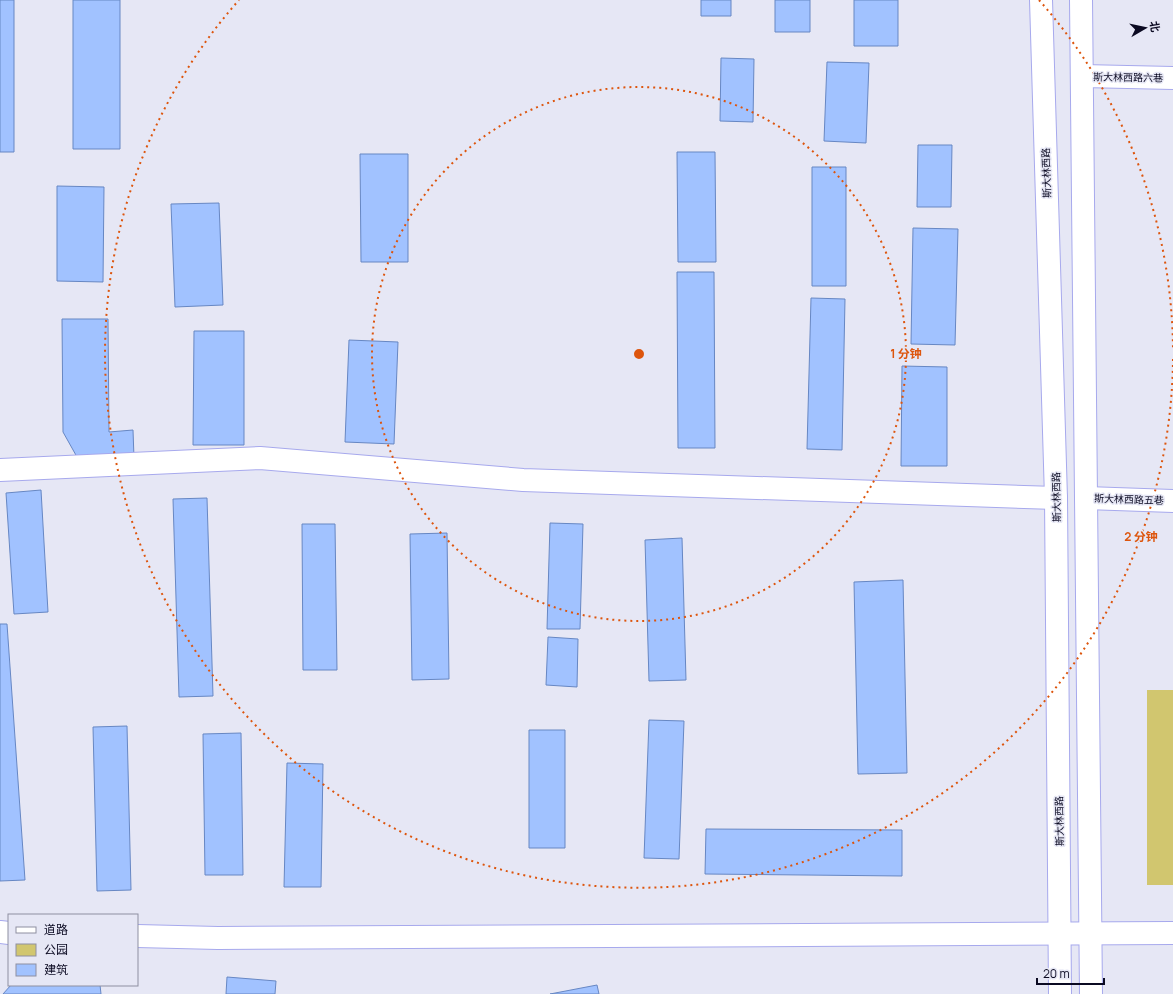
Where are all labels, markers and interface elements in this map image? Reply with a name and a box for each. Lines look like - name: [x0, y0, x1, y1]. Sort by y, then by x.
- north arrow: [1125, 8, 1165, 48]
- text: 北: [1147, 20, 1164, 33]
- street label: 斯大林西路六巷: [1093, 69, 1163, 85]
- street label: 斯大林西路: [1038, 148, 1054, 198]
- text: 1 分钟: [890, 345, 922, 362]
- centre of rings: [632, 347, 646, 361]
- street label: 斯大林西路: [1049, 472, 1063, 522]
- street label: 斯大林西路五巷: [1094, 491, 1164, 507]
- text: 2 分钟: [1124, 528, 1158, 545]
- street label: 斯大林西路: [1052, 796, 1066, 846]
- legend: [8, 914, 138, 986]
- text: 道路: [44, 921, 68, 938]
- text: 公园: [44, 941, 68, 958]
- scale bar: [1037, 960, 1104, 986]
- text: 建筑: [44, 961, 68, 978]
- text: 20 m: [1043, 965, 1070, 982]

